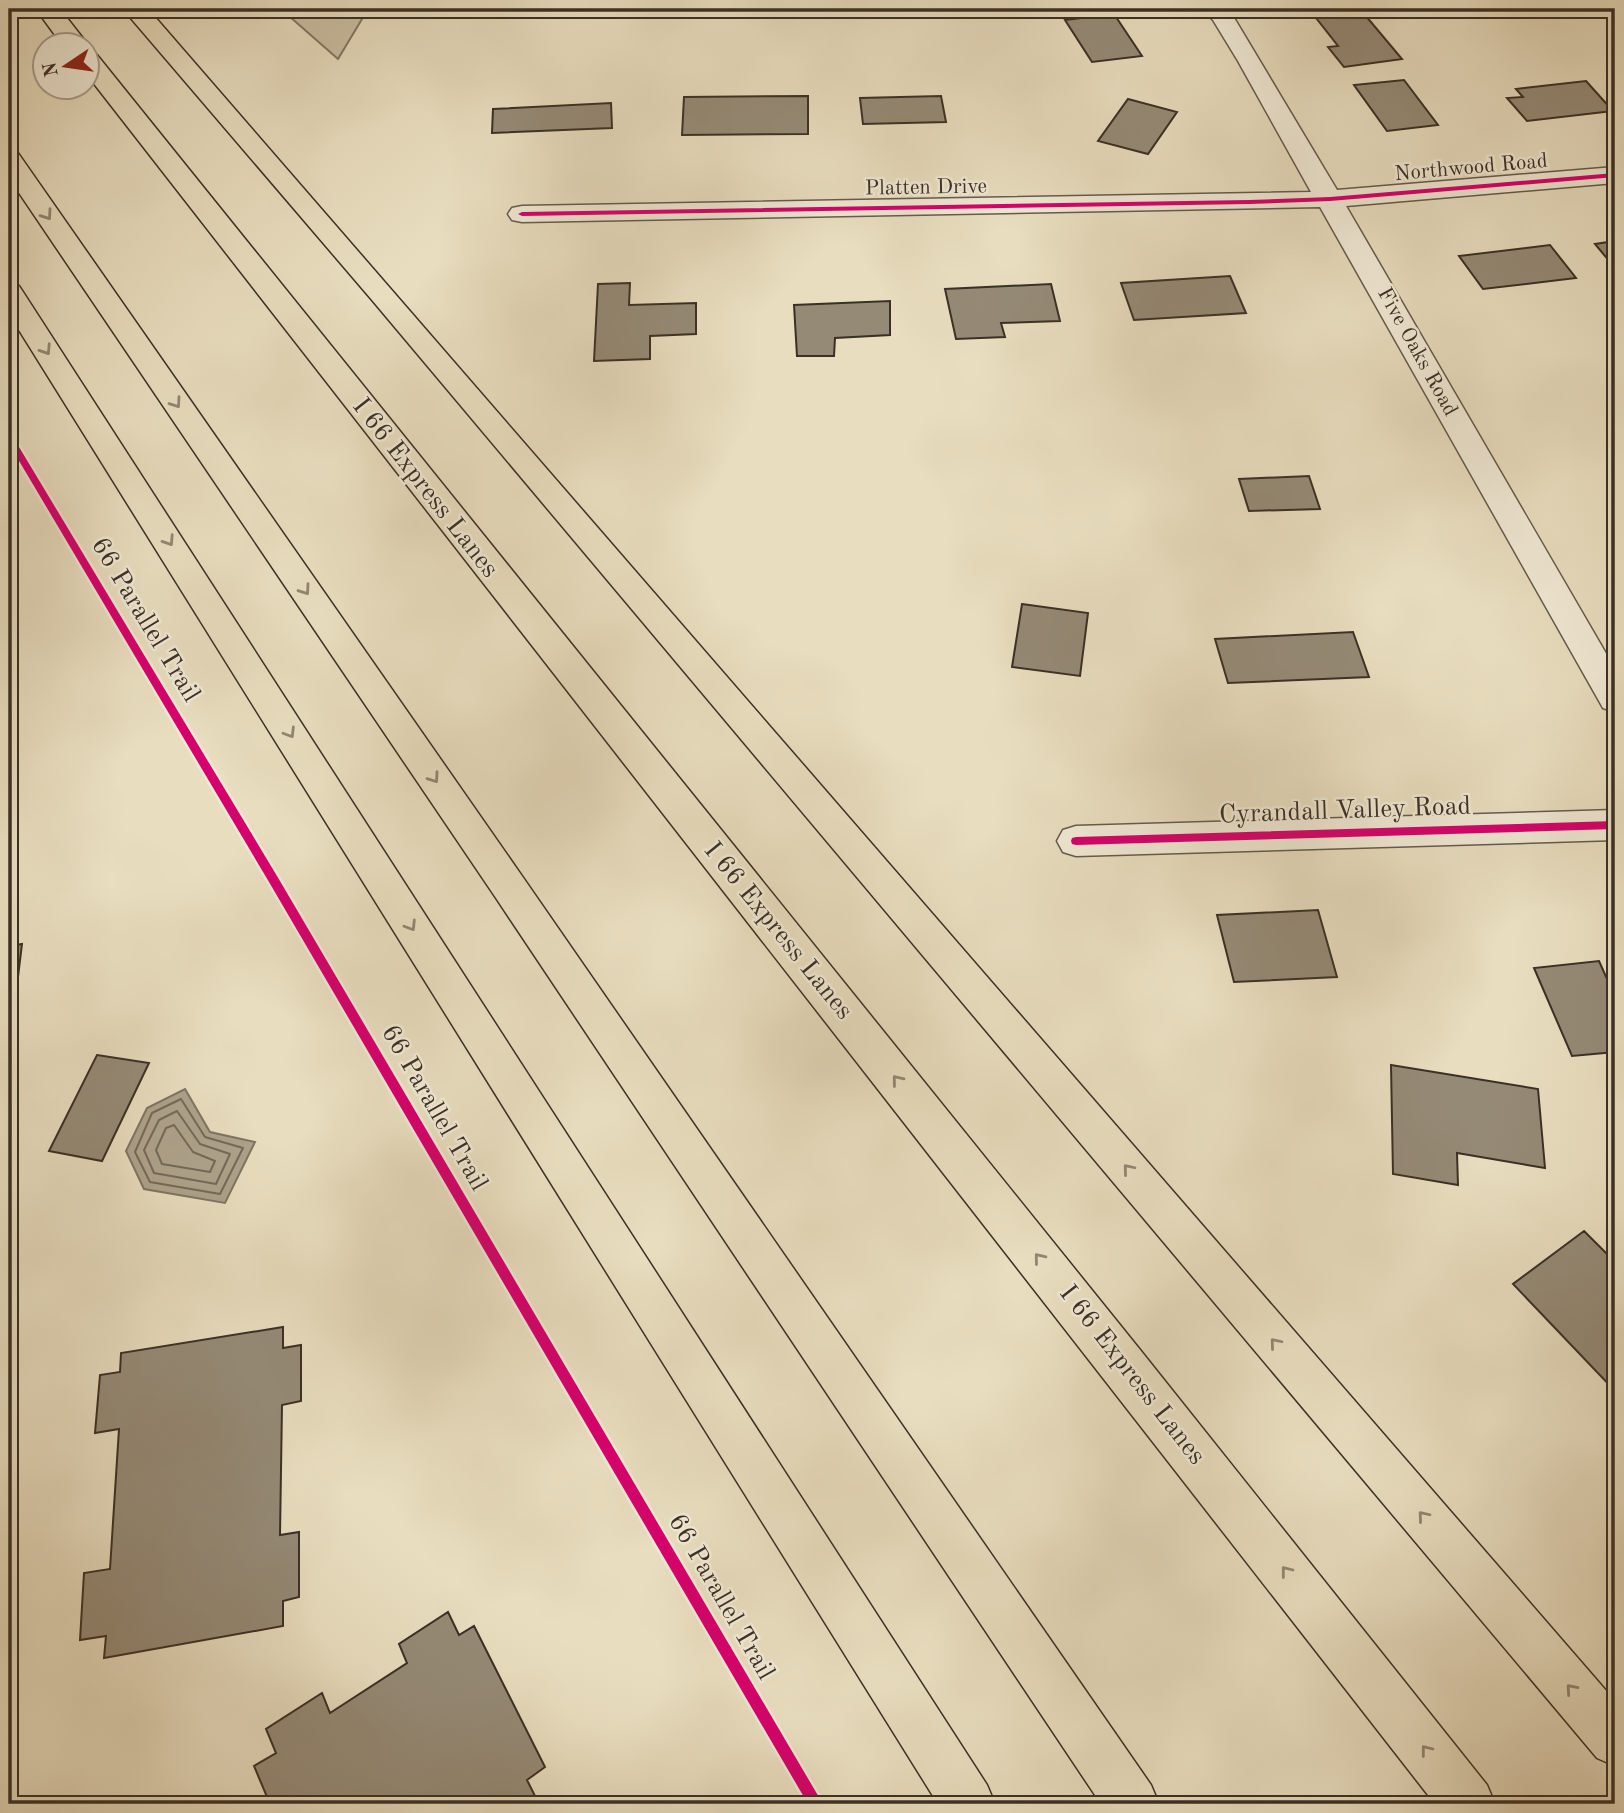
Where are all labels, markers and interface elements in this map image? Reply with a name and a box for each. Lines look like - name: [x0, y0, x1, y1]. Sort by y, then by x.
- north arrow: [32, 32, 102, 102]
- text: N: [41, 60, 63, 78]
- street label: Northwood Road: [1394, 151, 1549, 185]
- street label: Platten Drive: [865, 176, 987, 200]
- one-way arrow: [39, 207, 51, 220]
- street label: Five Oaks Road: [1373, 284, 1461, 420]
- one-way arrow: [37, 342, 50, 355]
- street label: I 66 Express Lanes: [347, 393, 503, 583]
- one-way arrow: [168, 395, 180, 408]
- street label: 66 Parallel Trail: [86, 533, 204, 707]
- one-way arrow: [160, 534, 173, 547]
- one-way arrow: [297, 582, 309, 595]
- one-way arrow: [282, 726, 295, 739]
- one-way arrow: [426, 770, 438, 783]
- street label: Cyrandall Valley Road: [1218, 794, 1472, 828]
- street label: I 66 Express Lanes: [699, 837, 857, 1025]
- one-way arrow: [403, 918, 416, 931]
- street label: 66 Parallel Trail: [376, 1021, 492, 1195]
- one-way arrow: [893, 1075, 905, 1088]
- one-way arrow: [1124, 1165, 1136, 1178]
- one-way arrow: [1035, 1253, 1047, 1266]
- street label: I 66 Express Lanes: [1054, 1280, 1210, 1470]
- one-way arrow: [1271, 1338, 1284, 1350]
- street label: 66 Parallel Trail: [663, 1510, 779, 1684]
- one-way arrow: [1419, 1511, 1431, 1524]
- one-way arrow: [1282, 1566, 1295, 1579]
- one-way arrow: [1567, 1684, 1579, 1697]
- one-way arrow: [1422, 1746, 1434, 1759]

